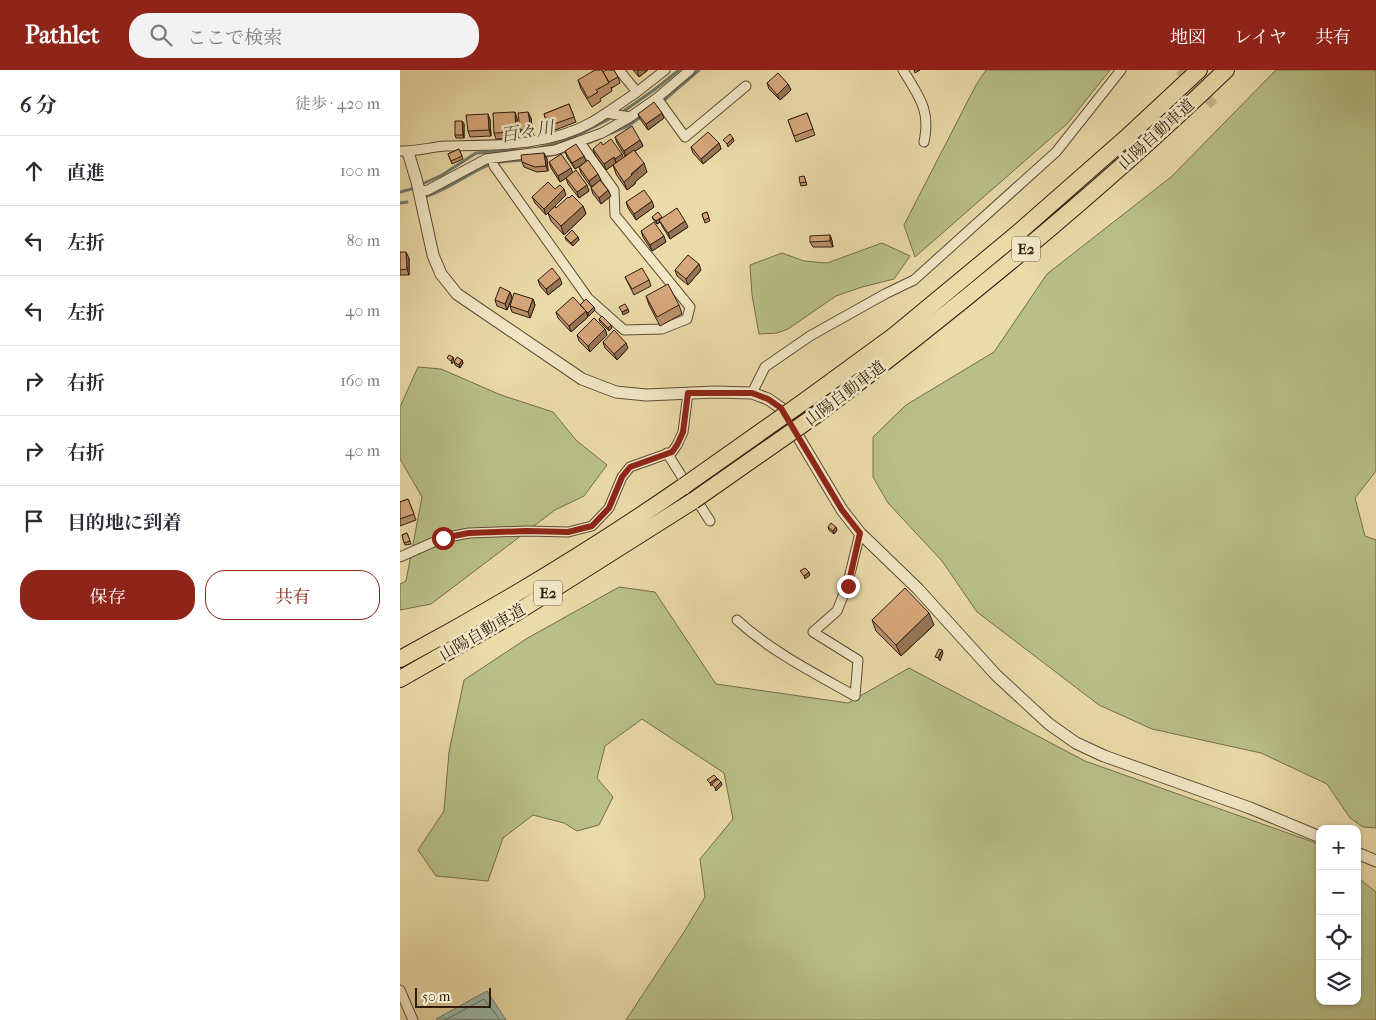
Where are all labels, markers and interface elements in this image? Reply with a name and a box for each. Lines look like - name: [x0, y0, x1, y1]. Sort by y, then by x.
- search box: [129, 13, 479, 58]
- text: Pathlet: [25, 21, 99, 49]
- icon: search: [147, 21, 175, 49]
- text: ここで検索: [187, 27, 282, 49]
- text: 地図: [1170, 27, 1206, 48]
- text: レイヤ: [1234, 27, 1287, 48]
- text: 共有: [1315, 27, 1351, 48]
- text: 6 分: [20, 93, 57, 117]
- text: 徒歩 · 420 m: [295, 94, 380, 113]
- street label: 山陽自動車道: [1114, 95, 1198, 173]
- water label: 百々川: [499, 117, 557, 147]
- icon: ahead: [20, 157, 48, 185]
- text: 100 m: [340, 161, 380, 180]
- text: 直進: [67, 162, 105, 184]
- icon: left: [20, 227, 48, 255]
- text: 80 m: [346, 231, 380, 250]
- text: 左折: [67, 232, 105, 254]
- road number: E2: [1012, 236, 1040, 262]
- icon: left: [20, 297, 48, 325]
- text: 40 m: [345, 301, 380, 320]
- text: 左折: [67, 302, 105, 324]
- street label: 山陽自動車道: [801, 357, 889, 429]
- icon: right: [20, 367, 48, 395]
- text: 160 m: [340, 371, 380, 390]
- text: 右折: [67, 372, 105, 394]
- icon: right: [20, 437, 48, 465]
- text: 40 m: [345, 441, 380, 460]
- text: 右折: [67, 442, 105, 464]
- icon: arrive: [20, 507, 48, 535]
- text: 目的地に到着: [67, 512, 181, 534]
- route start: [432, 527, 455, 550]
- button: 保存: [20, 570, 195, 620]
- button: 共有: [205, 570, 380, 620]
- route end: [837, 575, 860, 598]
- road number: E2: [534, 580, 562, 606]
- street label: 山陽自動車道: [436, 600, 528, 664]
- map controls: [1316, 825, 1361, 1005]
- button: +: [1316, 825, 1361, 870]
- button: −: [1316, 870, 1361, 915]
- button: locate: [1316, 915, 1361, 960]
- button: layers: [1316, 960, 1361, 1005]
- scale bar: [415, 985, 491, 1008]
- text: 50 m: [422, 988, 450, 1005]

